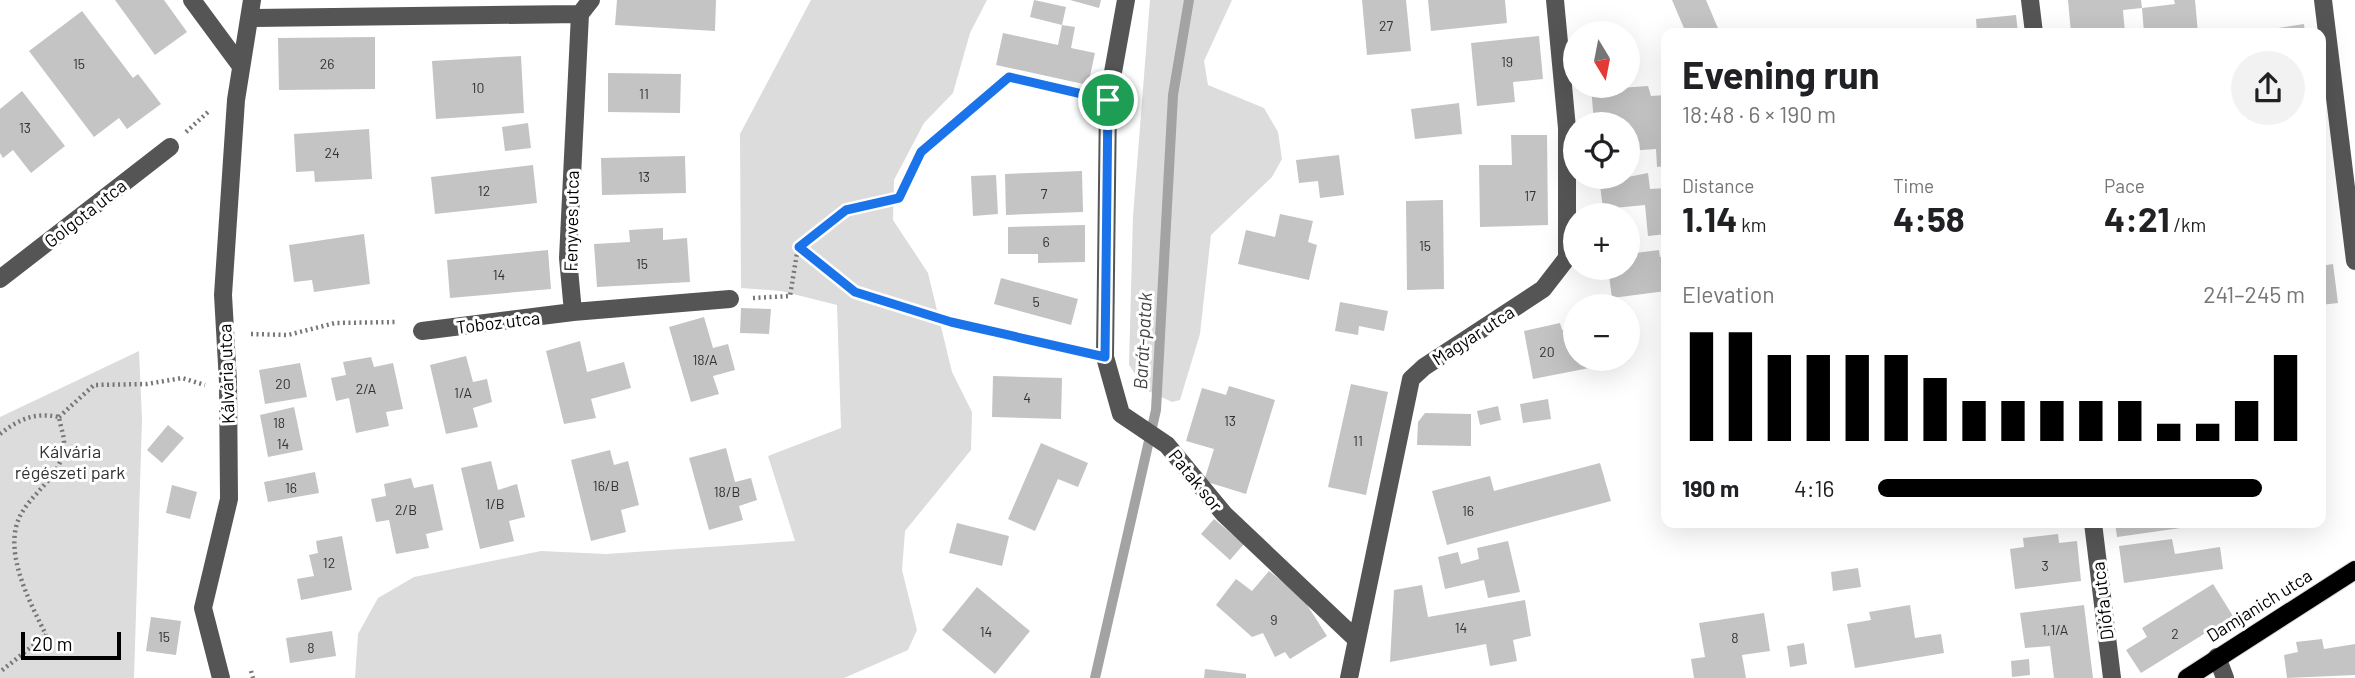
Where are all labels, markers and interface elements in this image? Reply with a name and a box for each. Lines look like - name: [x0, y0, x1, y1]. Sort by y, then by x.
- house number: 27: [1379, 17, 1393, 34]
- north arrow: [1563, 21, 1640, 98]
- map controls: [1563, 21, 1640, 371]
- text: Evening run: [1682, 51, 1880, 97]
- button: share: [2231, 51, 2305, 125]
- house number: 19: [1501, 53, 1513, 70]
- house number: 15: [73, 55, 85, 72]
- house number: 26: [320, 55, 334, 72]
- pin: [1078, 70, 1138, 130]
- house number: 10: [472, 79, 484, 96]
- icon: arrive: [1089, 81, 1127, 119]
- house number: 11: [639, 85, 649, 102]
- text: 18:48 · 6 × 190 m: [1682, 100, 1836, 128]
- button: locate: [1563, 112, 1640, 189]
- house number: 13: [19, 119, 31, 136]
- house number: 24: [324, 144, 340, 161]
- house number: 13: [638, 168, 650, 185]
- street label: Fenyves utca: [559, 170, 583, 272]
- street label: Golgota utca: [40, 174, 130, 252]
- text: Distance: [1682, 174, 1754, 197]
- text: Time: [1893, 174, 1934, 197]
- text: Pace: [2104, 174, 2145, 197]
- house number: 12: [478, 182, 490, 199]
- house number: 7: [1041, 185, 1048, 202]
- house number: 17: [1524, 187, 1536, 204]
- text: 1.14: [1682, 197, 1737, 239]
- text: 4:58: [1893, 197, 1965, 239]
- text: 4:21: [2104, 197, 2170, 239]
- button: +: [1563, 203, 1640, 280]
- text: km: [1737, 213, 1766, 236]
- text: /km: [2170, 213, 2206, 236]
- house number: 6: [1042, 233, 1050, 250]
- house number: 15: [1419, 237, 1431, 254]
- house number: 15: [636, 255, 648, 272]
- house number: 14: [493, 266, 505, 283]
- text: Elevation: [1682, 280, 1775, 308]
- text: 241–245 m: [2203, 280, 2305, 308]
- water label: Barát-patak: [1128, 291, 1156, 390]
- house number: 5: [1032, 293, 1040, 310]
- button: −: [1563, 294, 1640, 371]
- street label: Magyar utca: [1428, 300, 1518, 370]
- street label: Toboz utca: [455, 306, 541, 338]
- street label: Kálvária utca: [213, 324, 239, 424]
- house number: 20: [1539, 343, 1555, 360]
- house number: 18/A: [692, 351, 718, 368]
- house number: 20: [275, 375, 291, 392]
- house number: 2/A: [356, 380, 377, 397]
- house number: 1/A: [454, 384, 472, 401]
- house number: 4: [1023, 389, 1031, 406]
- house number: 13: [1224, 412, 1236, 429]
- house number: 18: [273, 414, 285, 431]
- house number: 11: [1353, 432, 1363, 449]
- house number: 14: [277, 435, 289, 452]
- park label: Kálvária régészeti park: [15, 440, 125, 483]
- street label: Patak sor: [1164, 445, 1228, 516]
- text: 190 m: [1682, 474, 1739, 502]
- text: 4:16: [1794, 474, 1834, 502]
- house number: 16/B: [593, 477, 619, 494]
- house number: 16: [285, 479, 297, 496]
- house number: 18/B: [714, 483, 740, 500]
- house number: 1/B: [485, 495, 505, 512]
- house number: 2/B: [395, 501, 417, 518]
- house number: 16: [1462, 502, 1474, 519]
- house number: 12: [323, 554, 335, 571]
- house number: 3: [2041, 557, 2049, 574]
- street label: Diófa utca: [2086, 561, 2118, 641]
- street label: Damjanich utca: [2202, 564, 2316, 646]
- house number: 9: [1270, 611, 1278, 628]
- house number: 14: [1455, 619, 1467, 636]
- house number: 1,1/A: [2042, 621, 2069, 638]
- house number: 14: [980, 623, 992, 640]
- house number: 2: [2171, 625, 2179, 642]
- house number: 15: [158, 628, 170, 645]
- scale bar: [21, 629, 121, 661]
- house number: 8: [1731, 629, 1739, 646]
- text: 20 m: [32, 632, 72, 655]
- house number: 8: [307, 639, 315, 656]

